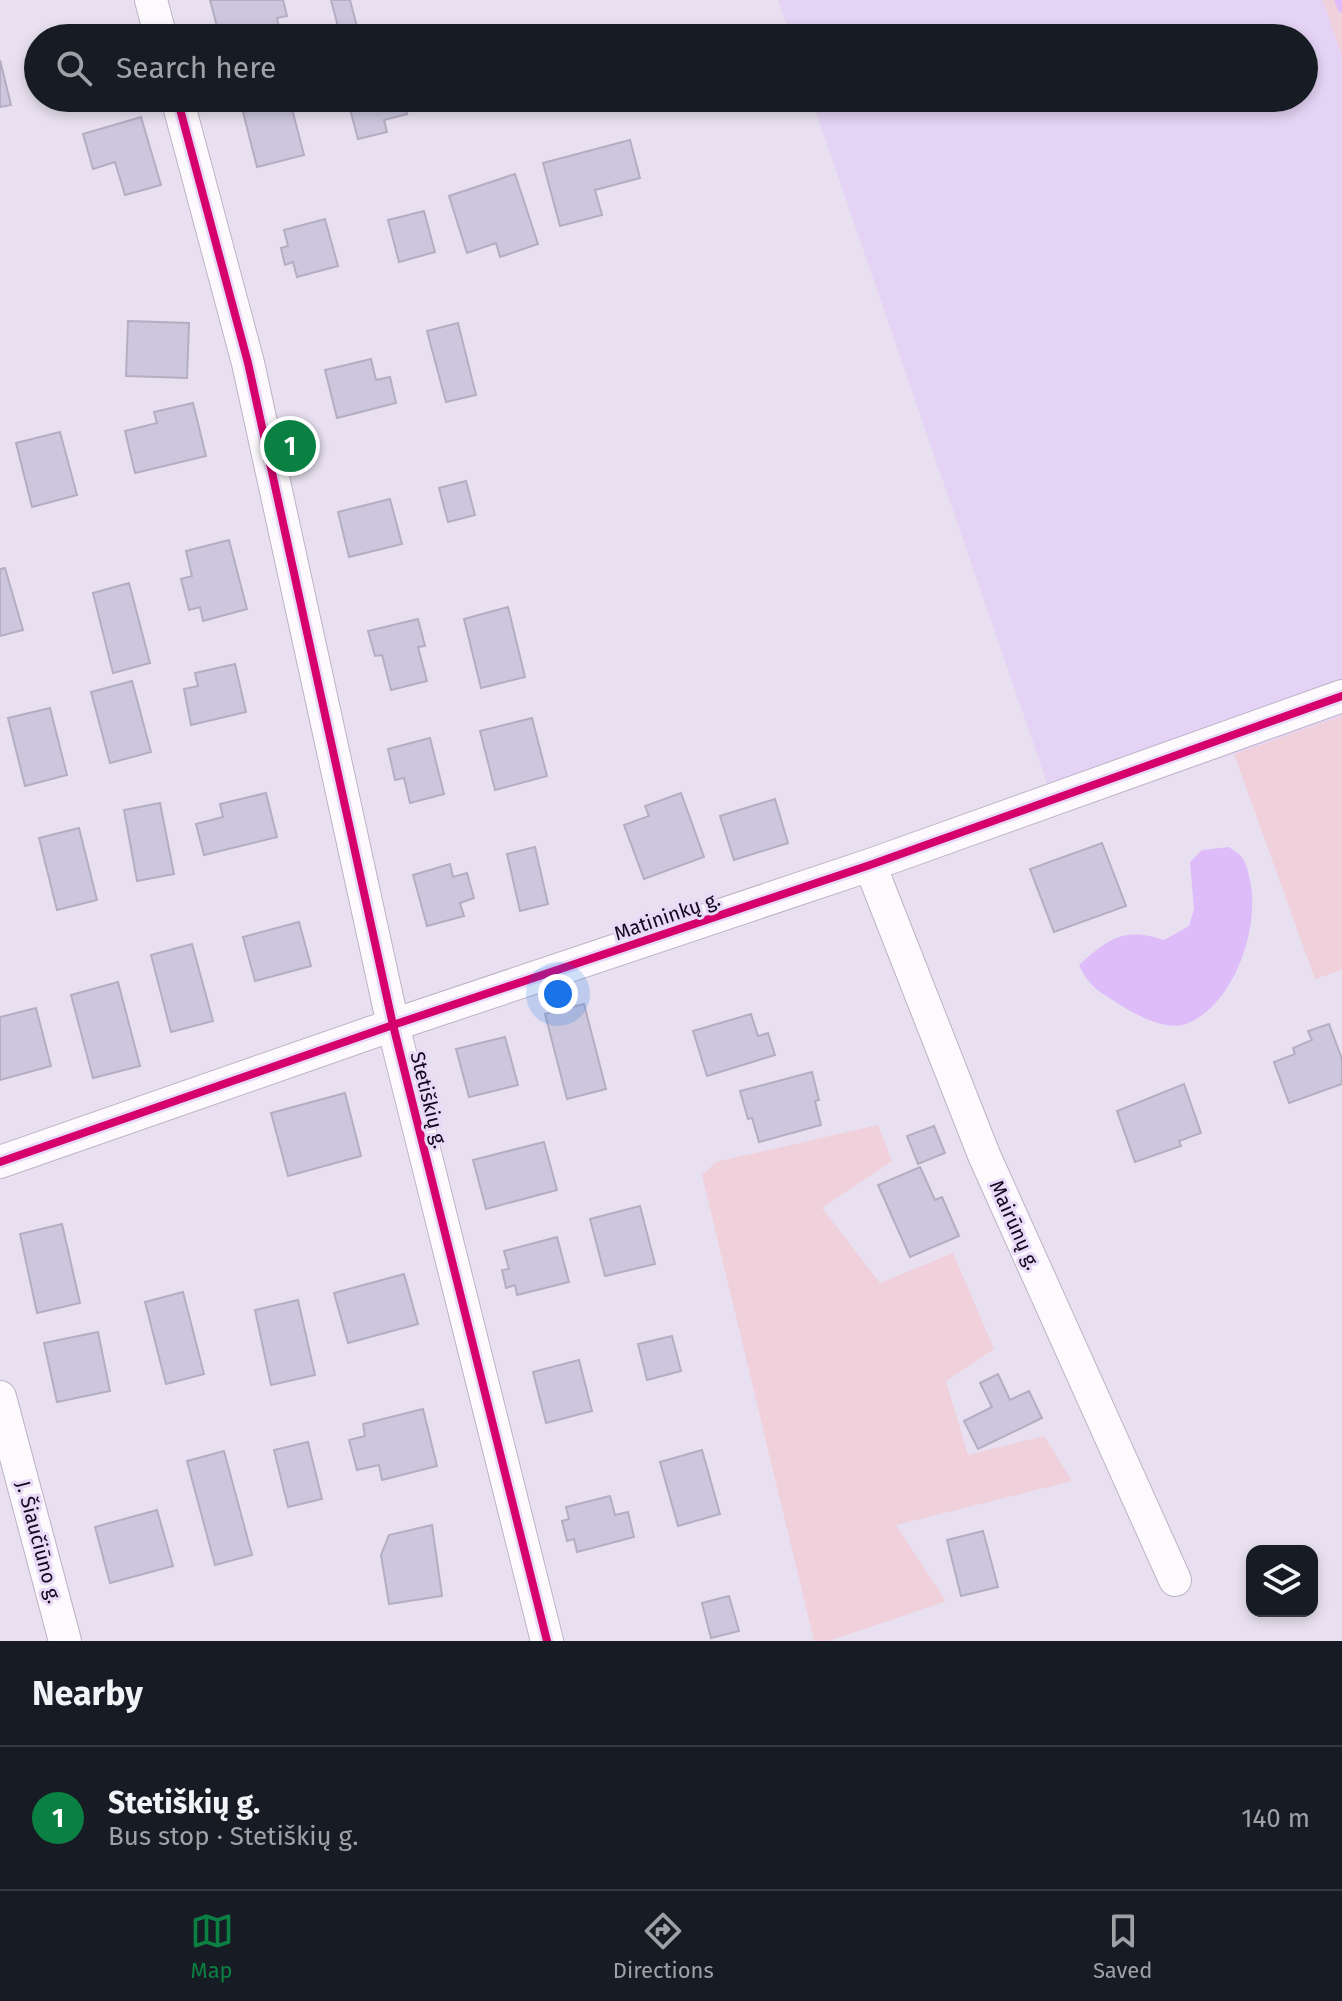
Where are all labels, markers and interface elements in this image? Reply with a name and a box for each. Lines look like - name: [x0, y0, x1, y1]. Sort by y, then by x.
- search box: [24, 24, 1318, 112]
- icon: search: [52, 46, 96, 90]
- text: Search here: [116, 50, 276, 86]
- pin: 1: [264, 416, 316, 476]
- street label: Matininkų g.: [611, 887, 723, 945]
- your location: [538, 974, 578, 1014]
- street label: Stetiškių g.: [405, 1049, 453, 1151]
- street label: Mairūnų g.: [985, 1177, 1045, 1273]
- street label: J. Šiaučiūno g.: [11, 1478, 67, 1606]
- map controls: [1246, 1545, 1318, 1617]
- button: layers: [1246, 1545, 1318, 1617]
- text: Nearby: [32, 1673, 143, 1714]
- text: Stetiškių g.: [108, 1785, 260, 1821]
- text: 1: [52, 1803, 64, 1834]
- text: 140 m: [1241, 1803, 1310, 1834]
- text: Bus stop · Stetiškių g.: [108, 1821, 358, 1852]
- tab: Map: [190, 1909, 234, 1984]
- tab: Directions: [613, 1909, 714, 1984]
- tab: Saved: [1093, 1909, 1152, 1984]

